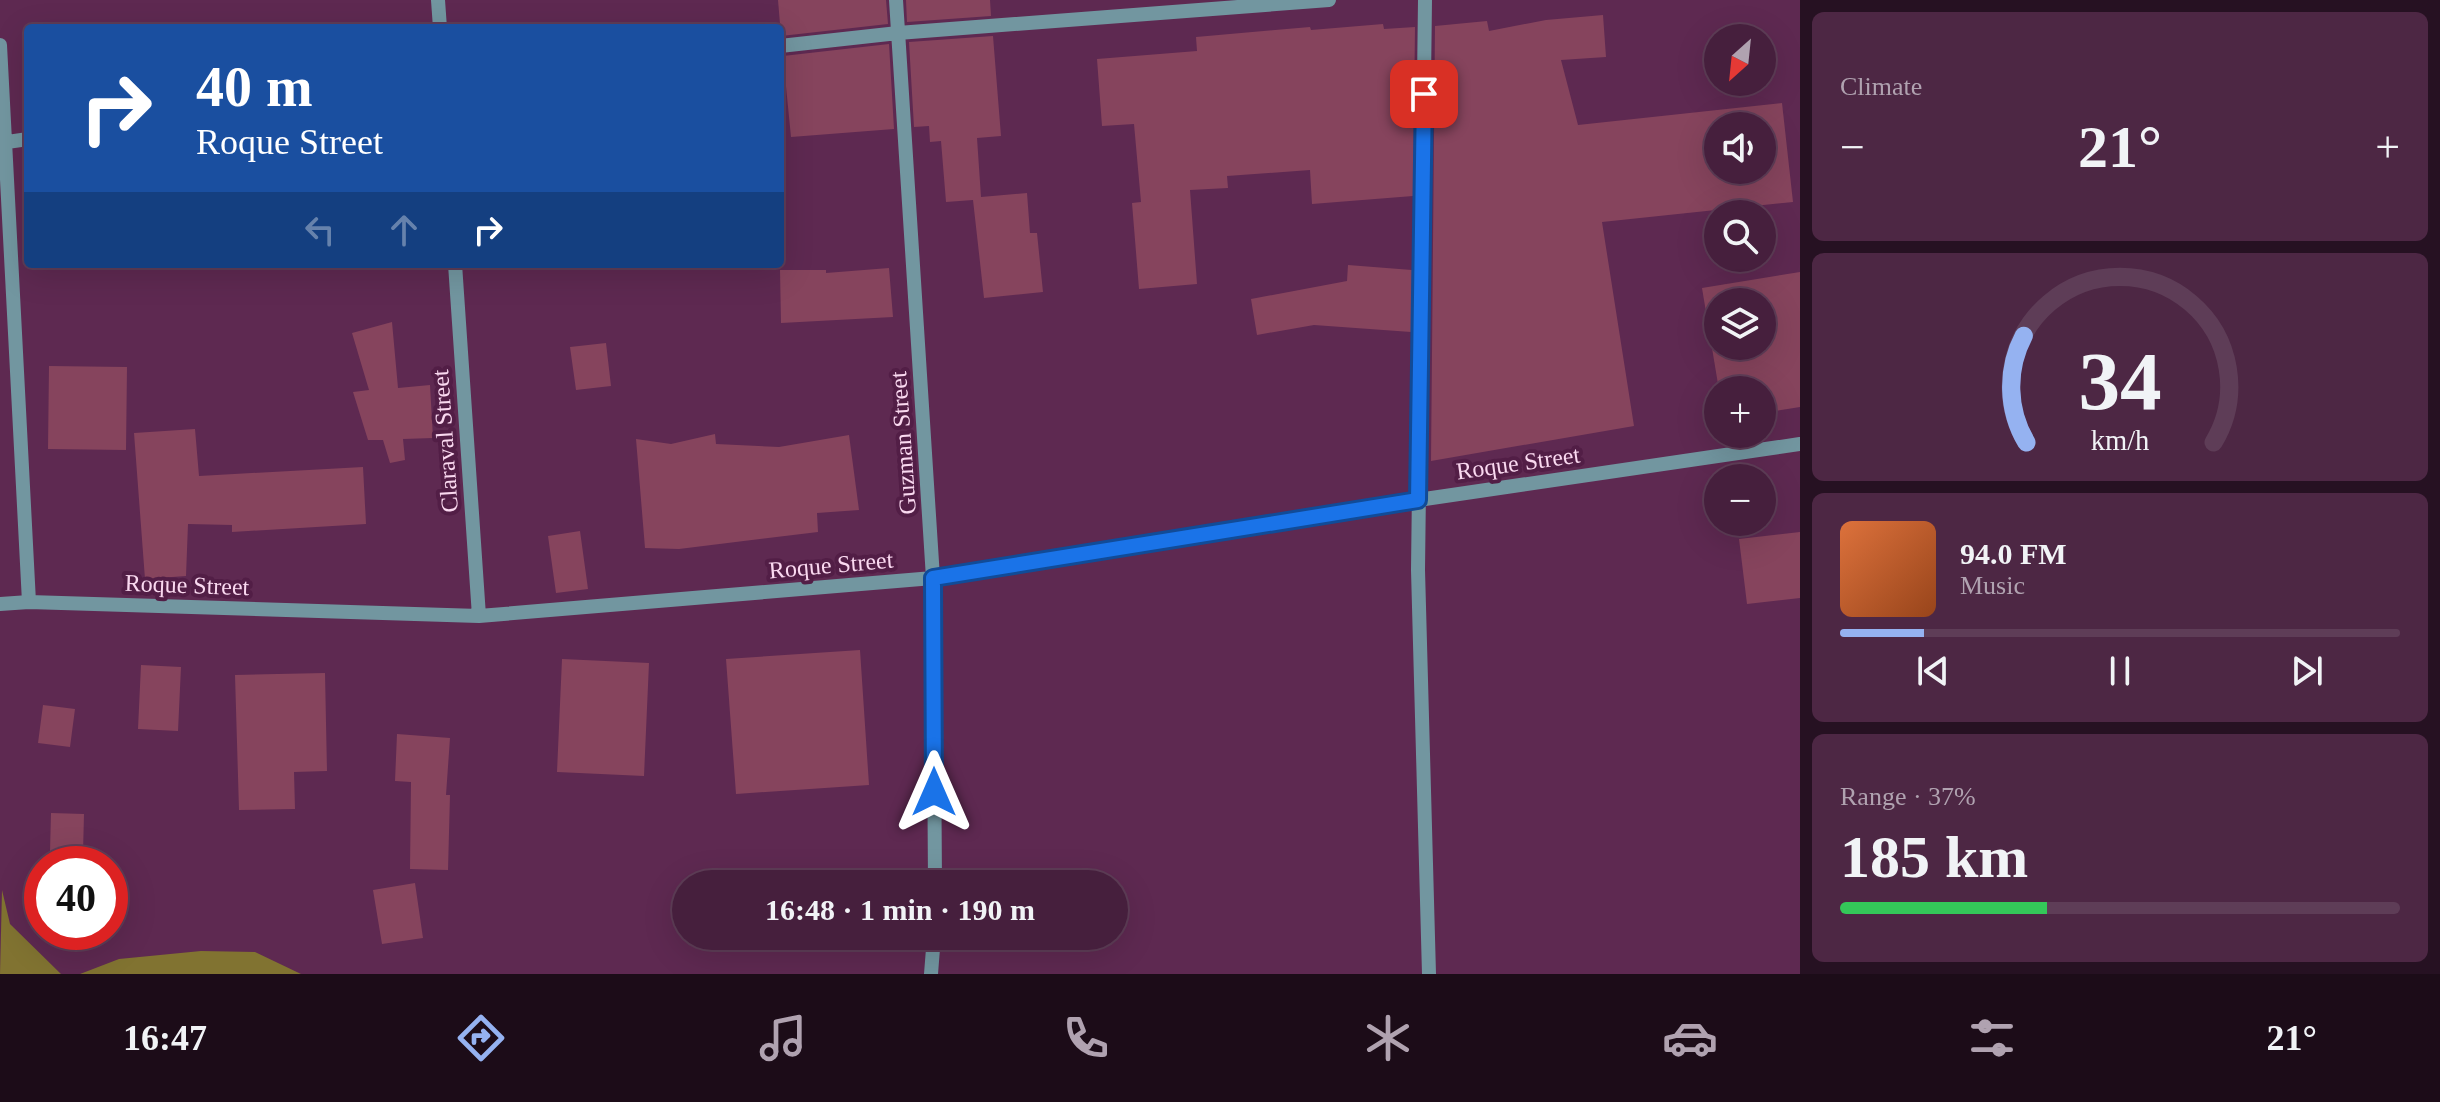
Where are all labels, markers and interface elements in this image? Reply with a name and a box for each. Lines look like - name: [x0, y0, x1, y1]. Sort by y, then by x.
- north arrow: [1704, 24, 1776, 96]
- map controls: [1704, 24, 1776, 536]
- icon: right: [64, 56, 168, 160]
- text: 40 m: [196, 56, 313, 118]
- pin: [1390, 60, 1458, 128]
- icon: arrive: [1402, 72, 1446, 116]
- text: Climate: [1840, 72, 1922, 101]
- button: sound: [1704, 112, 1776, 184]
- text: 21°: [2078, 114, 2162, 180]
- text: Roque Street: [196, 122, 383, 162]
- text: −: [1840, 123, 1865, 172]
- text: +: [2375, 123, 2400, 172]
- button: search: [1704, 200, 1776, 272]
- icon: left: [298, 208, 342, 252]
- icon: ahead: [382, 208, 426, 252]
- icon: right: [466, 208, 510, 252]
- button: layers: [1704, 288, 1776, 360]
- text: 34: [2078, 334, 2162, 426]
- street label: Claraval Street: [427, 368, 463, 513]
- street label: Guzman Street: [885, 370, 921, 515]
- button: +: [1704, 376, 1776, 448]
- text: km/h: [2091, 425, 2149, 456]
- street label: Roque Street: [1454, 441, 1582, 485]
- button: −: [1704, 464, 1776, 536]
- text: 94.0 FM: [1960, 537, 2067, 570]
- street label: Roque Street: [768, 547, 895, 583]
- street label: Roque Street: [124, 570, 250, 600]
- text: Music: [1960, 571, 2025, 600]
- icon: previous: [1911, 649, 1955, 693]
- icon: pause: [2098, 649, 2142, 693]
- icon: next: [2285, 649, 2329, 693]
- position arrow: [892, 750, 976, 834]
- text: Range · 37%: [1840, 782, 1976, 811]
- text: 185 km: [1840, 824, 2028, 890]
- speed limit sign: 40: [24, 846, 128, 950]
- text: 16:48 · 1 min · 190 m: [765, 893, 1035, 926]
- icon: directions: [453, 1010, 509, 1066]
- icon: music: [755, 1010, 811, 1066]
- icon: phone: [1058, 1010, 1114, 1066]
- icon: climate: [1360, 1010, 1416, 1066]
- icon: car: [1662, 1010, 1718, 1066]
- icon: filters: [1964, 1010, 2020, 1066]
- text: 16:47: [123, 1018, 207, 1058]
- text: 21°: [2266, 1018, 2317, 1058]

